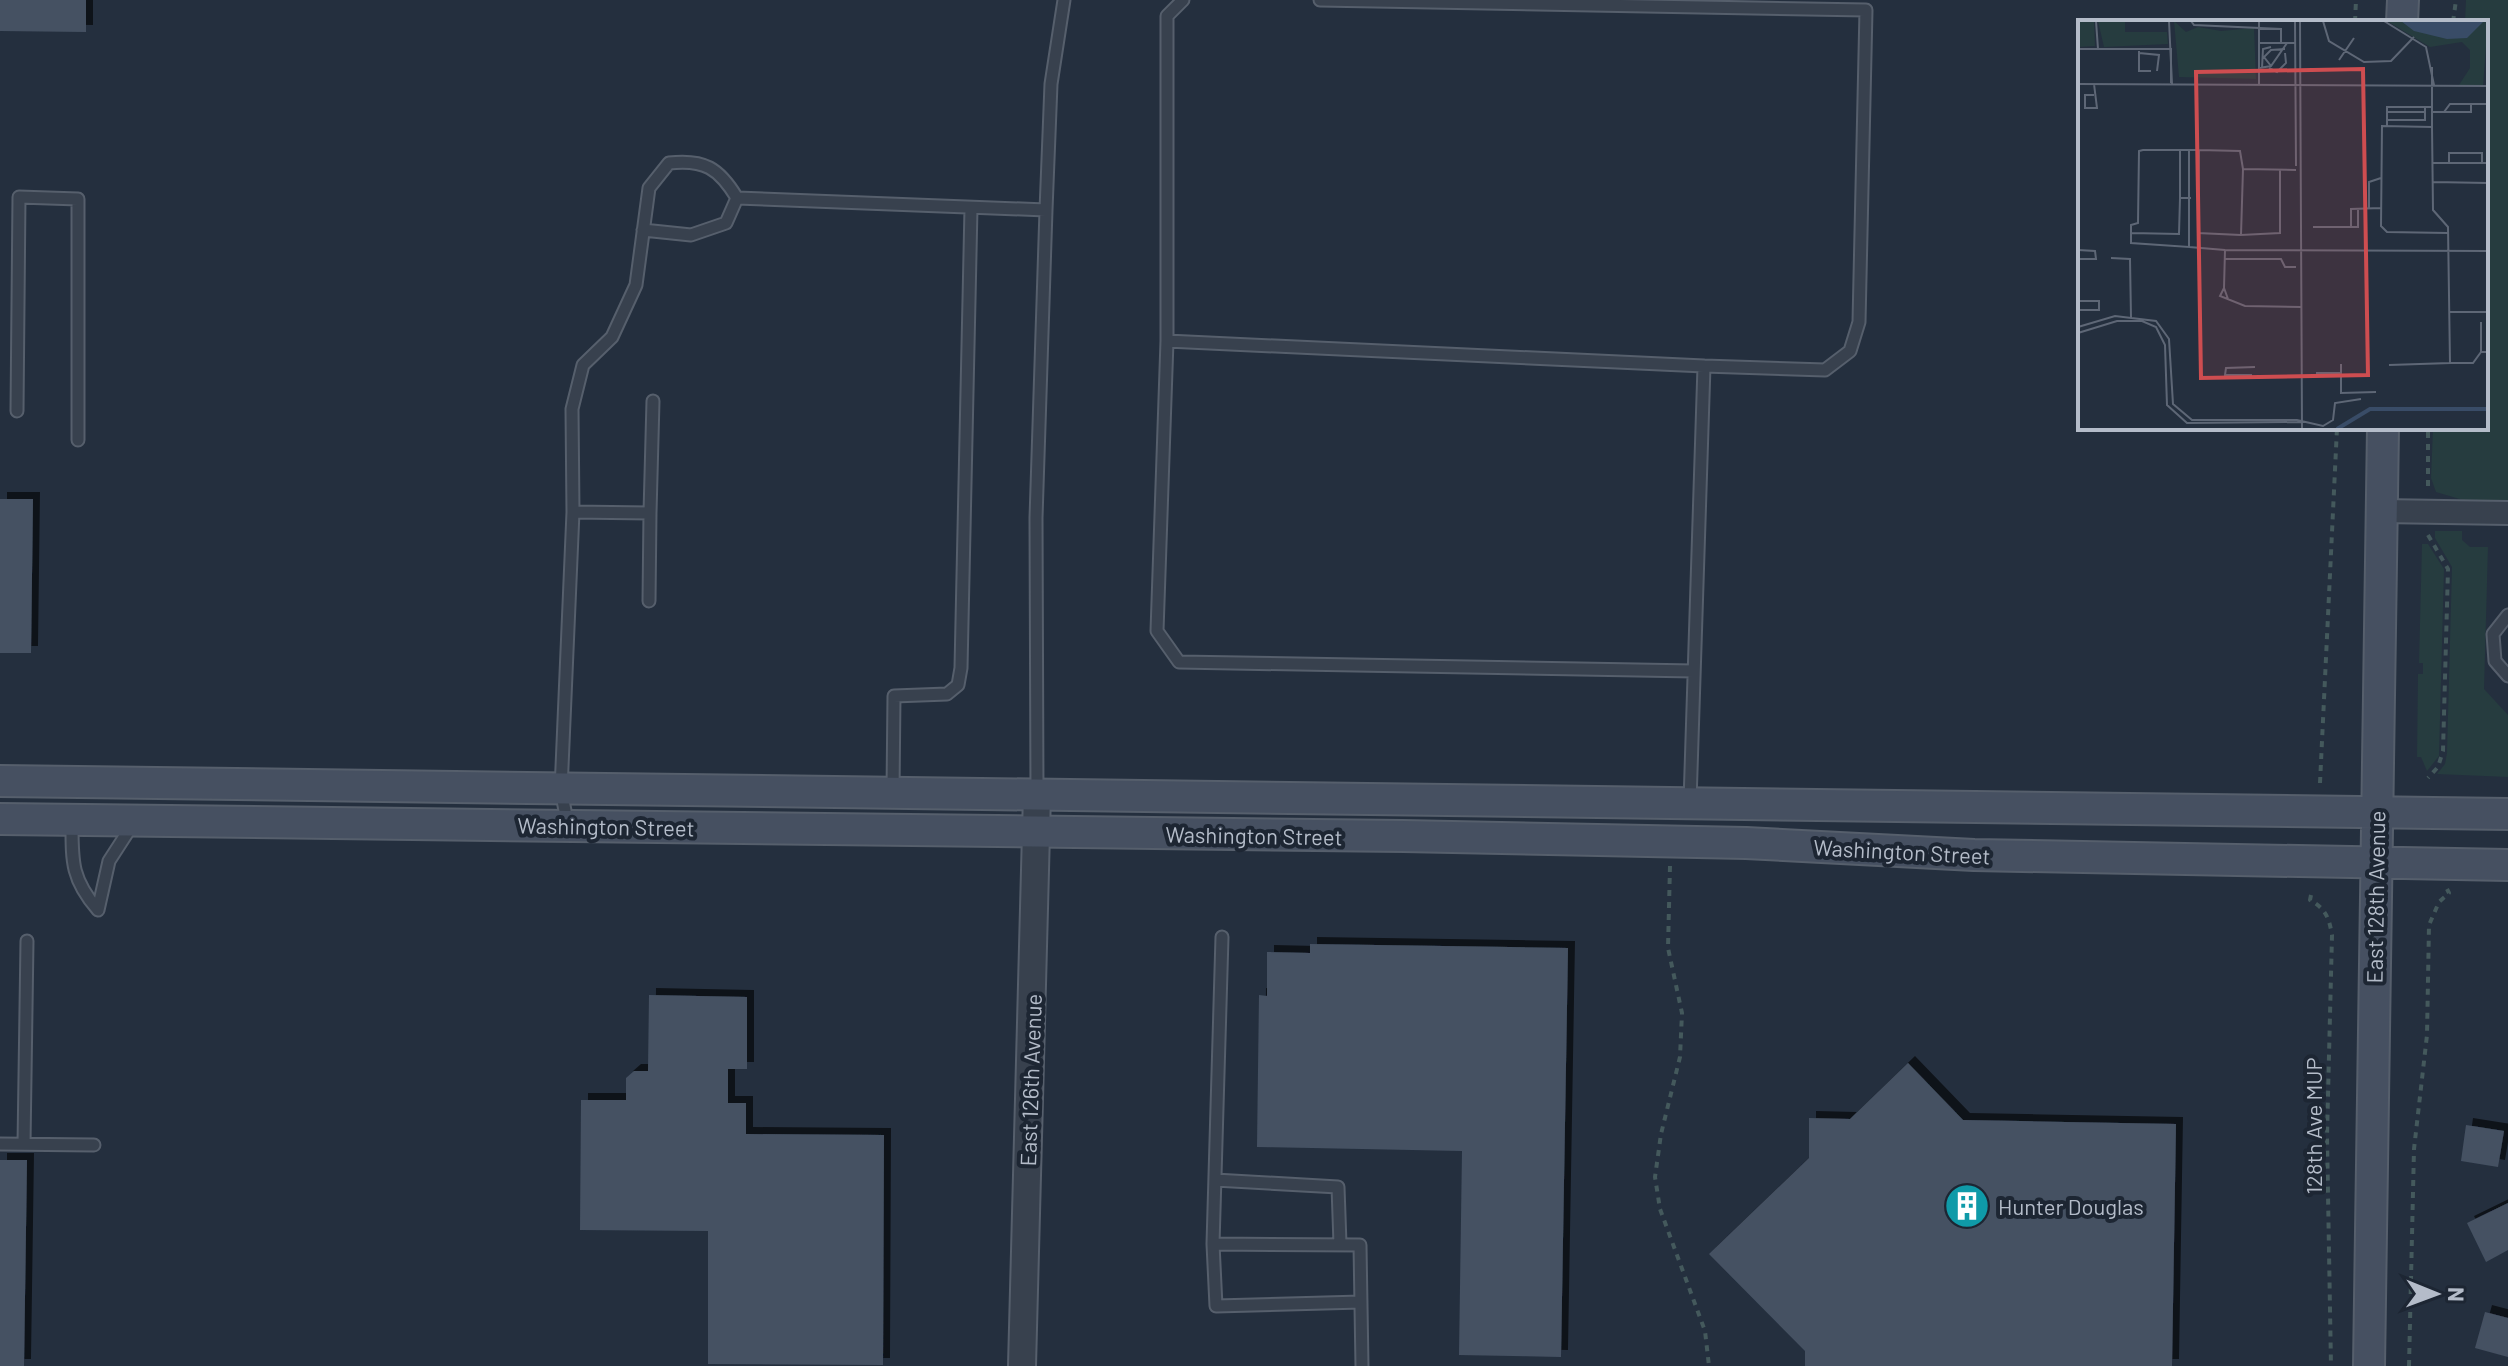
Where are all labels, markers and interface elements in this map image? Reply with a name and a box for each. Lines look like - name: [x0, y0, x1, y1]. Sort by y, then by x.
- inset map: [2078, 20, 2488, 430]
- street label: East 128th Avenue: [2360, 810, 2390, 984]
- street label: Washington Street: [517, 811, 695, 841]
- street label: Washington Street: [1165, 820, 1343, 850]
- street label: Washington Street: [1813, 833, 1991, 869]
- street label: East 126th Avenue: [1014, 993, 1046, 1167]
- street label: 128th Ave MUP: [2300, 1057, 2326, 1195]
- building icon: Hunter Douglas: [1943, 1182, 1991, 1230]
- place label: Hunter Douglas: [1998, 1193, 2144, 1219]
- north arrow: [2396, 1254, 2476, 1334]
- text: N: [2444, 1287, 2470, 1302]

